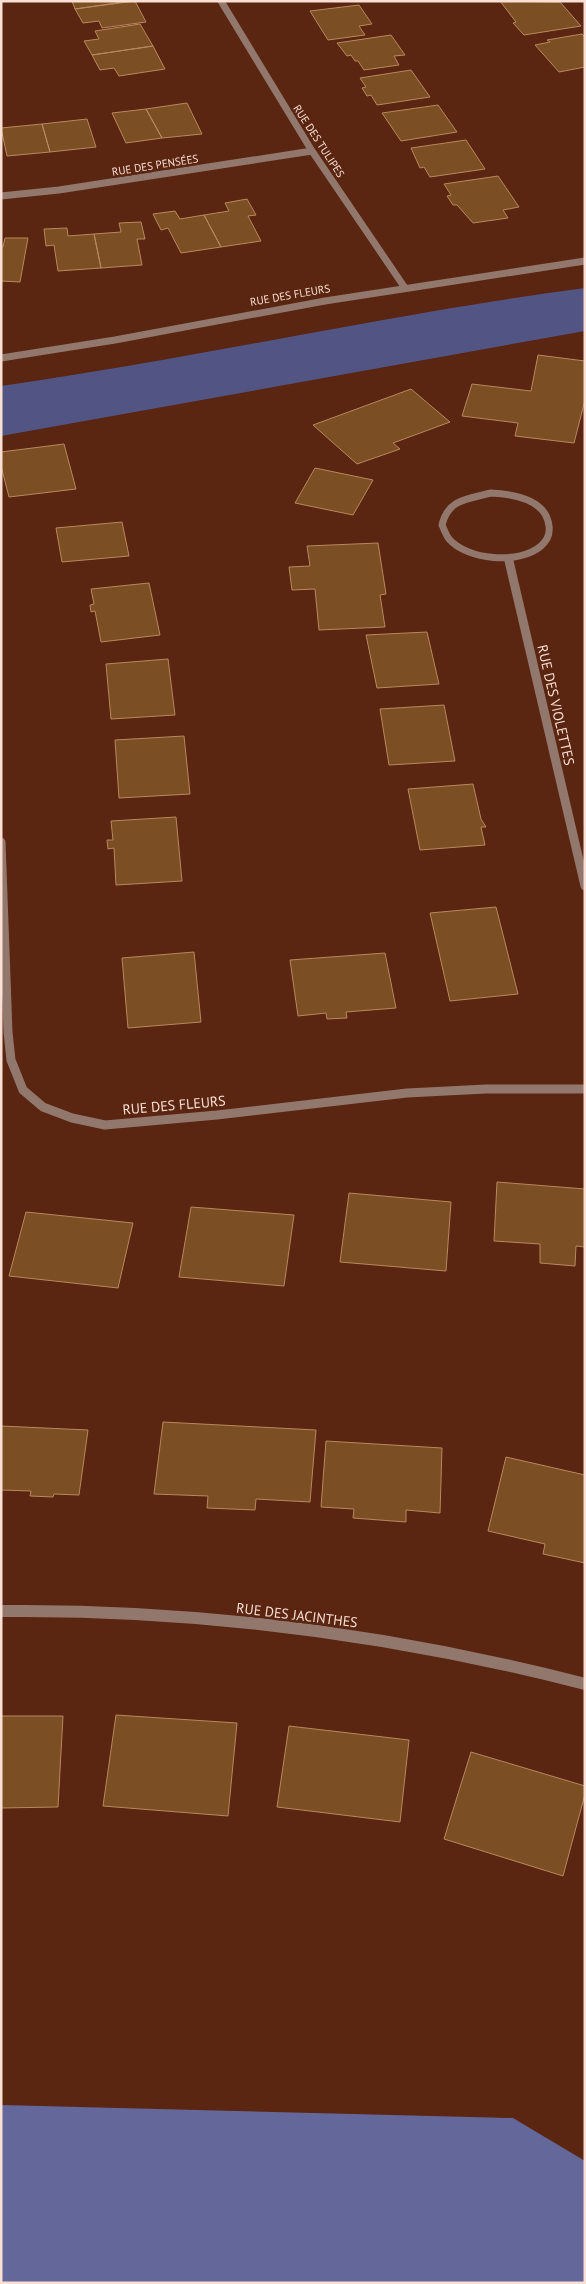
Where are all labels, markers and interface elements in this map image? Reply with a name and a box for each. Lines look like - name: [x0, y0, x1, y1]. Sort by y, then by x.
- street label: RUE DES TULIPES: [290, 102, 348, 180]
- street label: RUE DES PENSÉES: [111, 151, 199, 179]
- street label: RUE DES FLEURS: [249, 281, 331, 309]
- street label: RUE DES VIOLETTES: [533, 643, 579, 767]
- street label: RUE DES FLEURS: [122, 1092, 226, 1118]
- street label: RUE DES JACINTHES: [235, 1599, 359, 1631]

